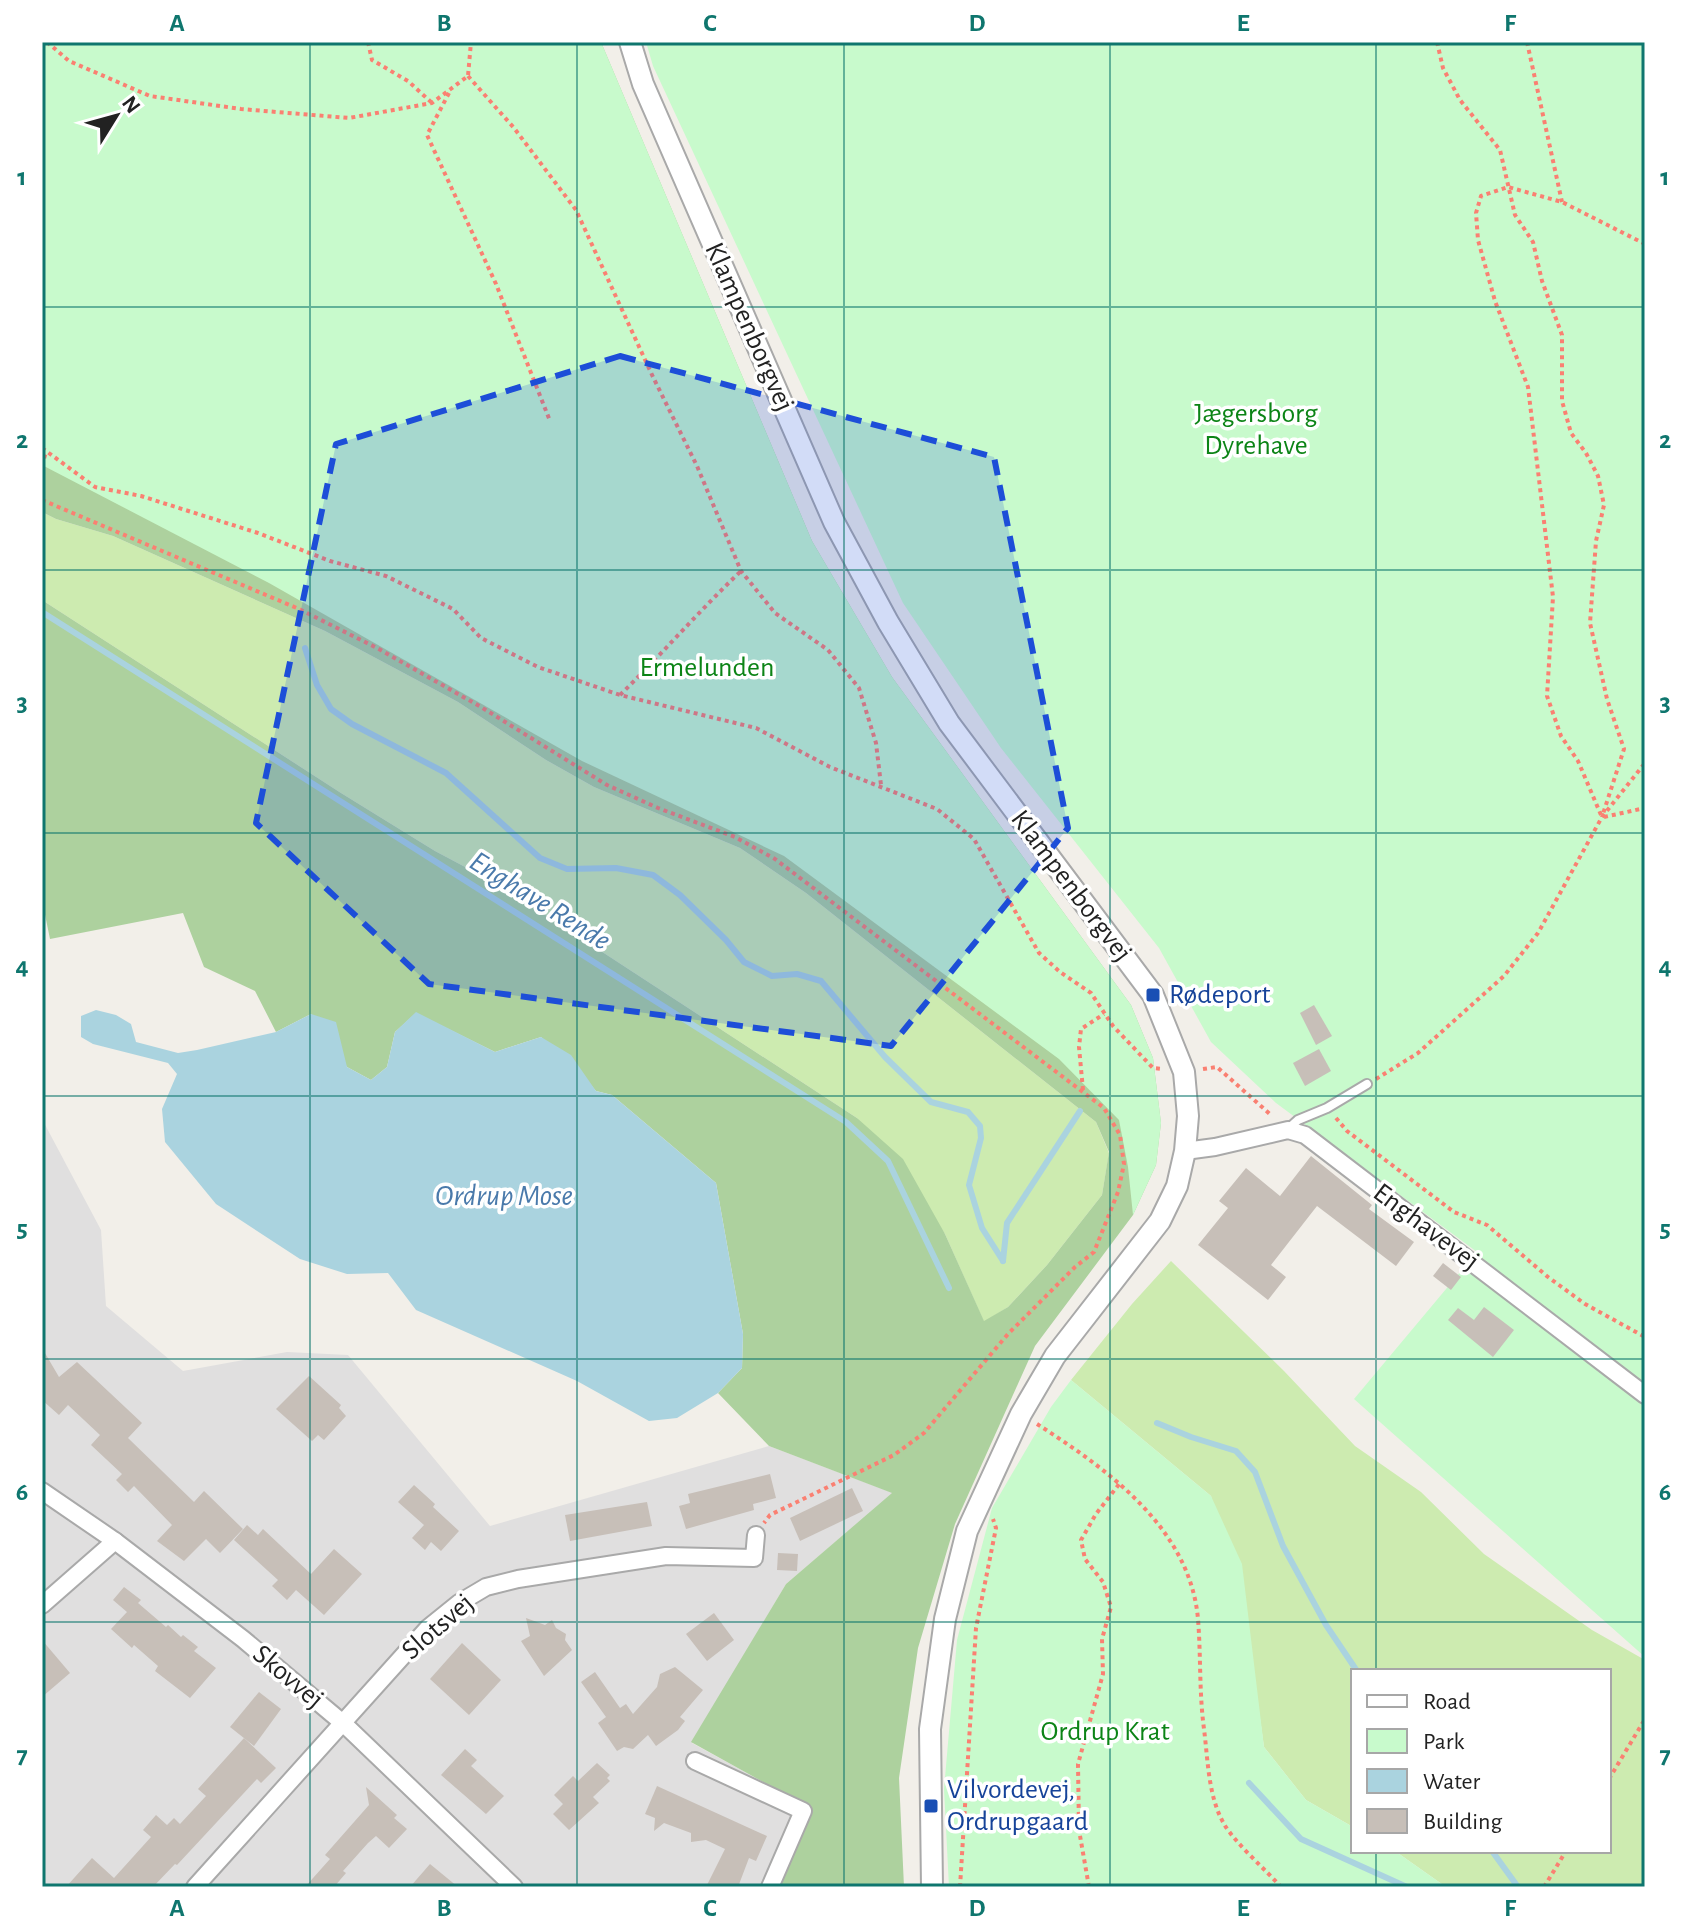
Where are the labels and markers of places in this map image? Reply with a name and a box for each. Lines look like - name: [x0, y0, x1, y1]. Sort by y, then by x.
- place label: Rødeport: [1169, 981, 1270, 1009]
- marker: Rødeport: [1144, 986, 1162, 1004]
- place label: Vilvordevej, Ordrupgaard: [947, 1776, 1088, 1836]
- marker: Vilvordevej, Ordrupgaard: [922, 1797, 940, 1815]

